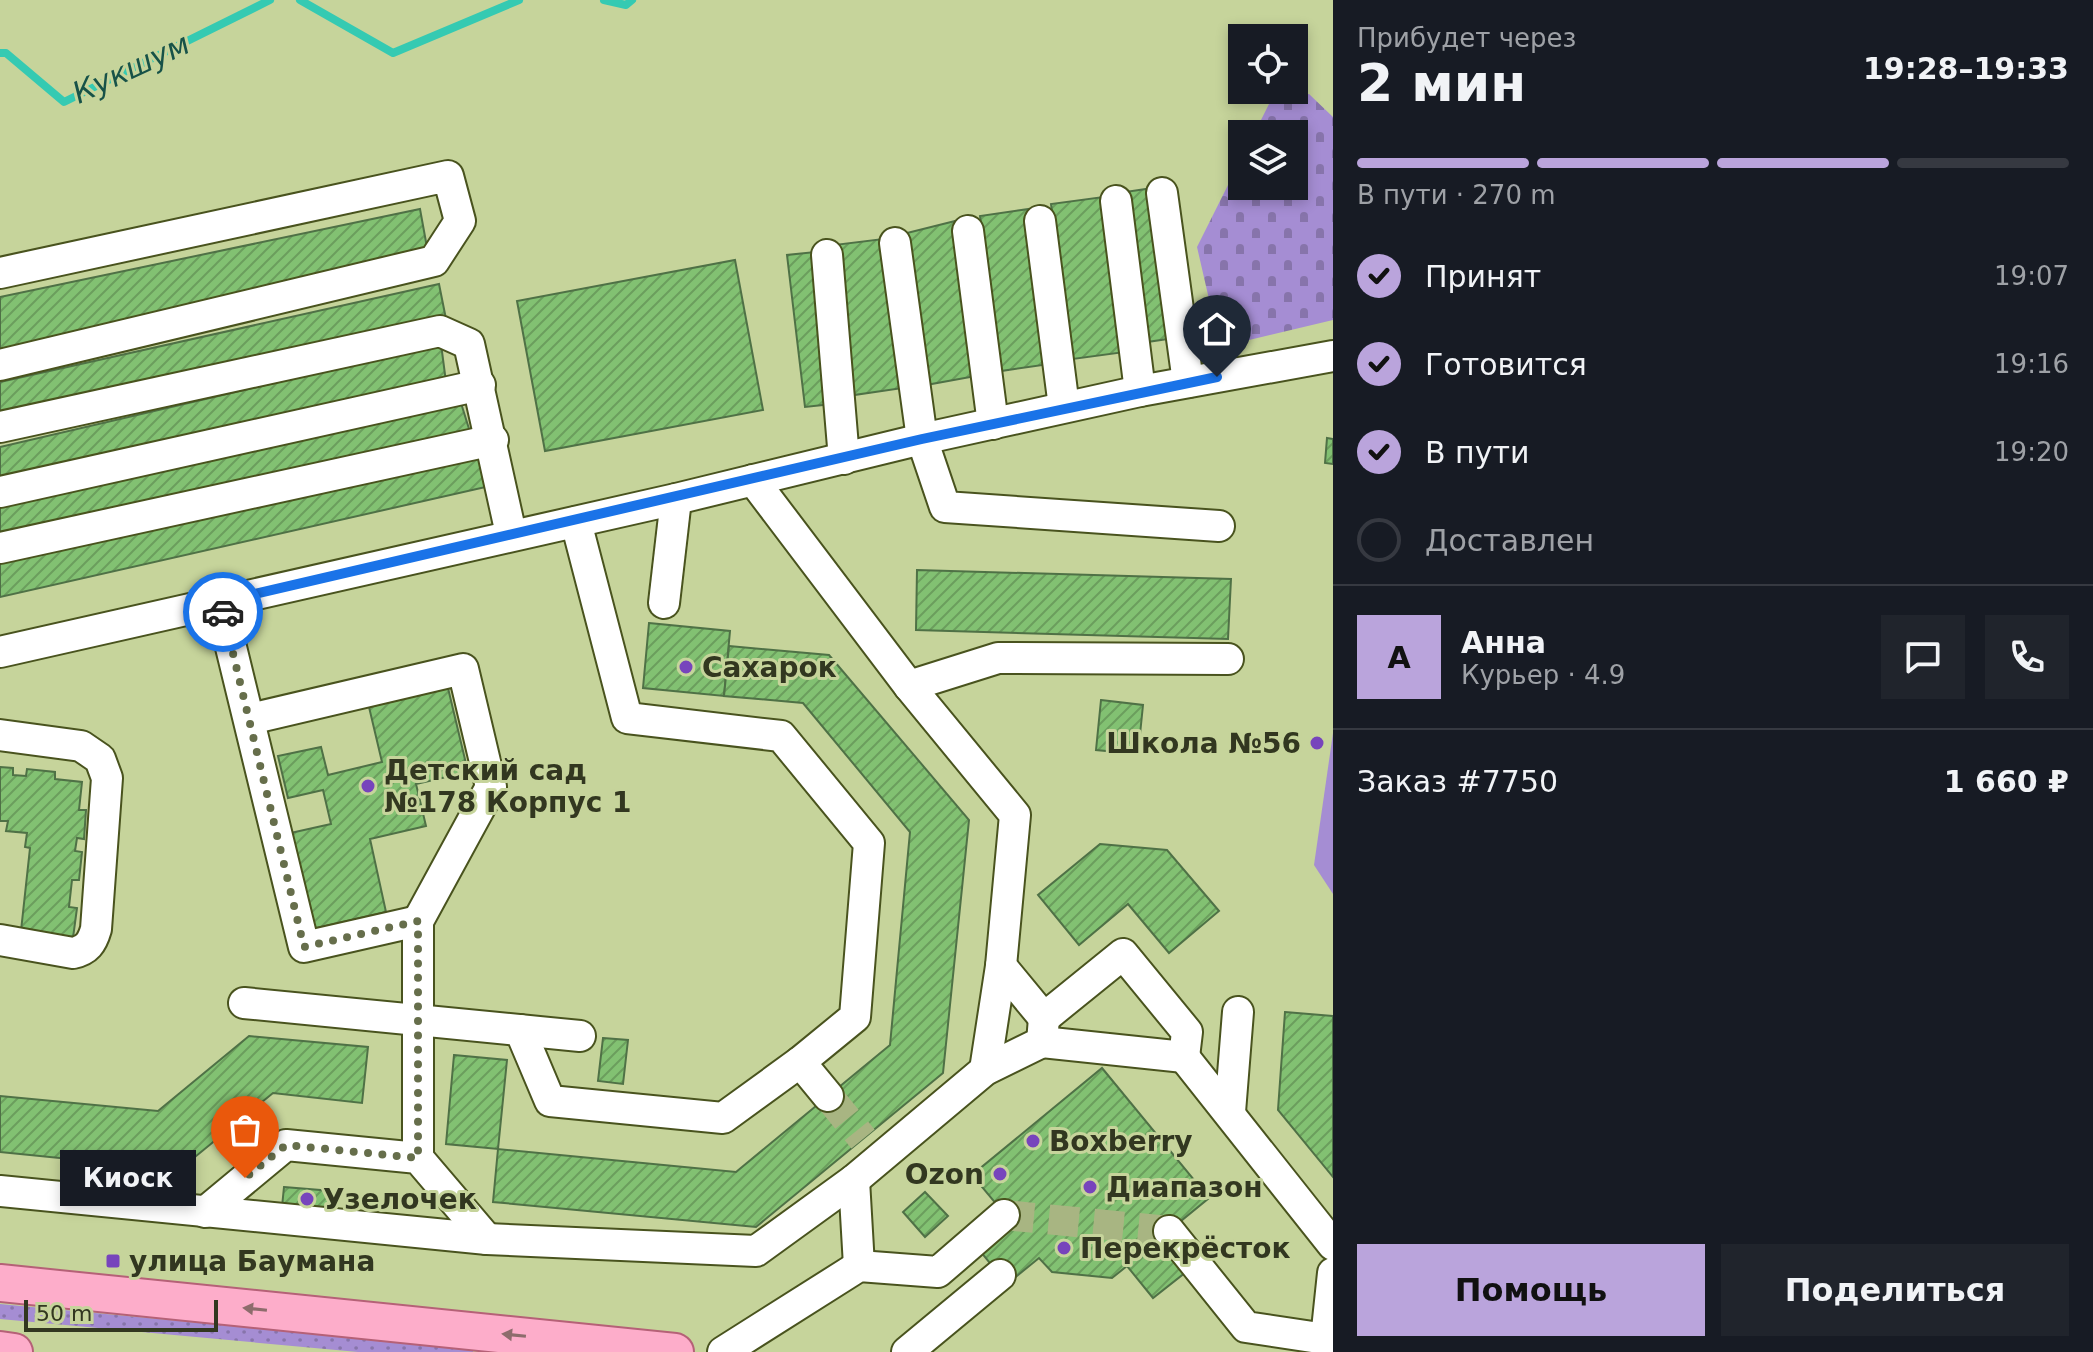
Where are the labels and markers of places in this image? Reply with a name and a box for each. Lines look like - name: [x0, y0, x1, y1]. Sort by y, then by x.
- pin: [1183, 295, 1251, 377]
- place label: Сахарок: [702, 651, 837, 684]
- marker: Сахарок: [677, 658, 695, 676]
- place label: Школа №56: [1106, 727, 1301, 760]
- marker: Школа №56: [1308, 734, 1326, 752]
- place label: Детский сад №178 Корпус 1: [384, 754, 631, 819]
- marker: Детский сад №178 Корпус 1: [359, 777, 377, 795]
- pin: [211, 1096, 279, 1178]
- place label: Boxberry: [1049, 1125, 1193, 1158]
- marker: Boxberry: [1024, 1132, 1042, 1150]
- callout: Киоск: [61, 1150, 197, 1206]
- place label: Ozon: [905, 1158, 984, 1191]
- marker: Ozon: [991, 1165, 1009, 1183]
- place label: Диапазон: [1106, 1171, 1263, 1204]
- marker: Диапазон: [1081, 1178, 1099, 1196]
- place label: Узелочек: [323, 1183, 477, 1216]
- marker: Узелочек: [298, 1190, 316, 1208]
- place label: Перекрёсток: [1080, 1232, 1291, 1265]
- marker: Перекрёсток: [1055, 1239, 1073, 1257]
- place label: улица Баумана: [129, 1245, 375, 1278]
- marker: улица Баумана: [104, 1252, 122, 1270]

